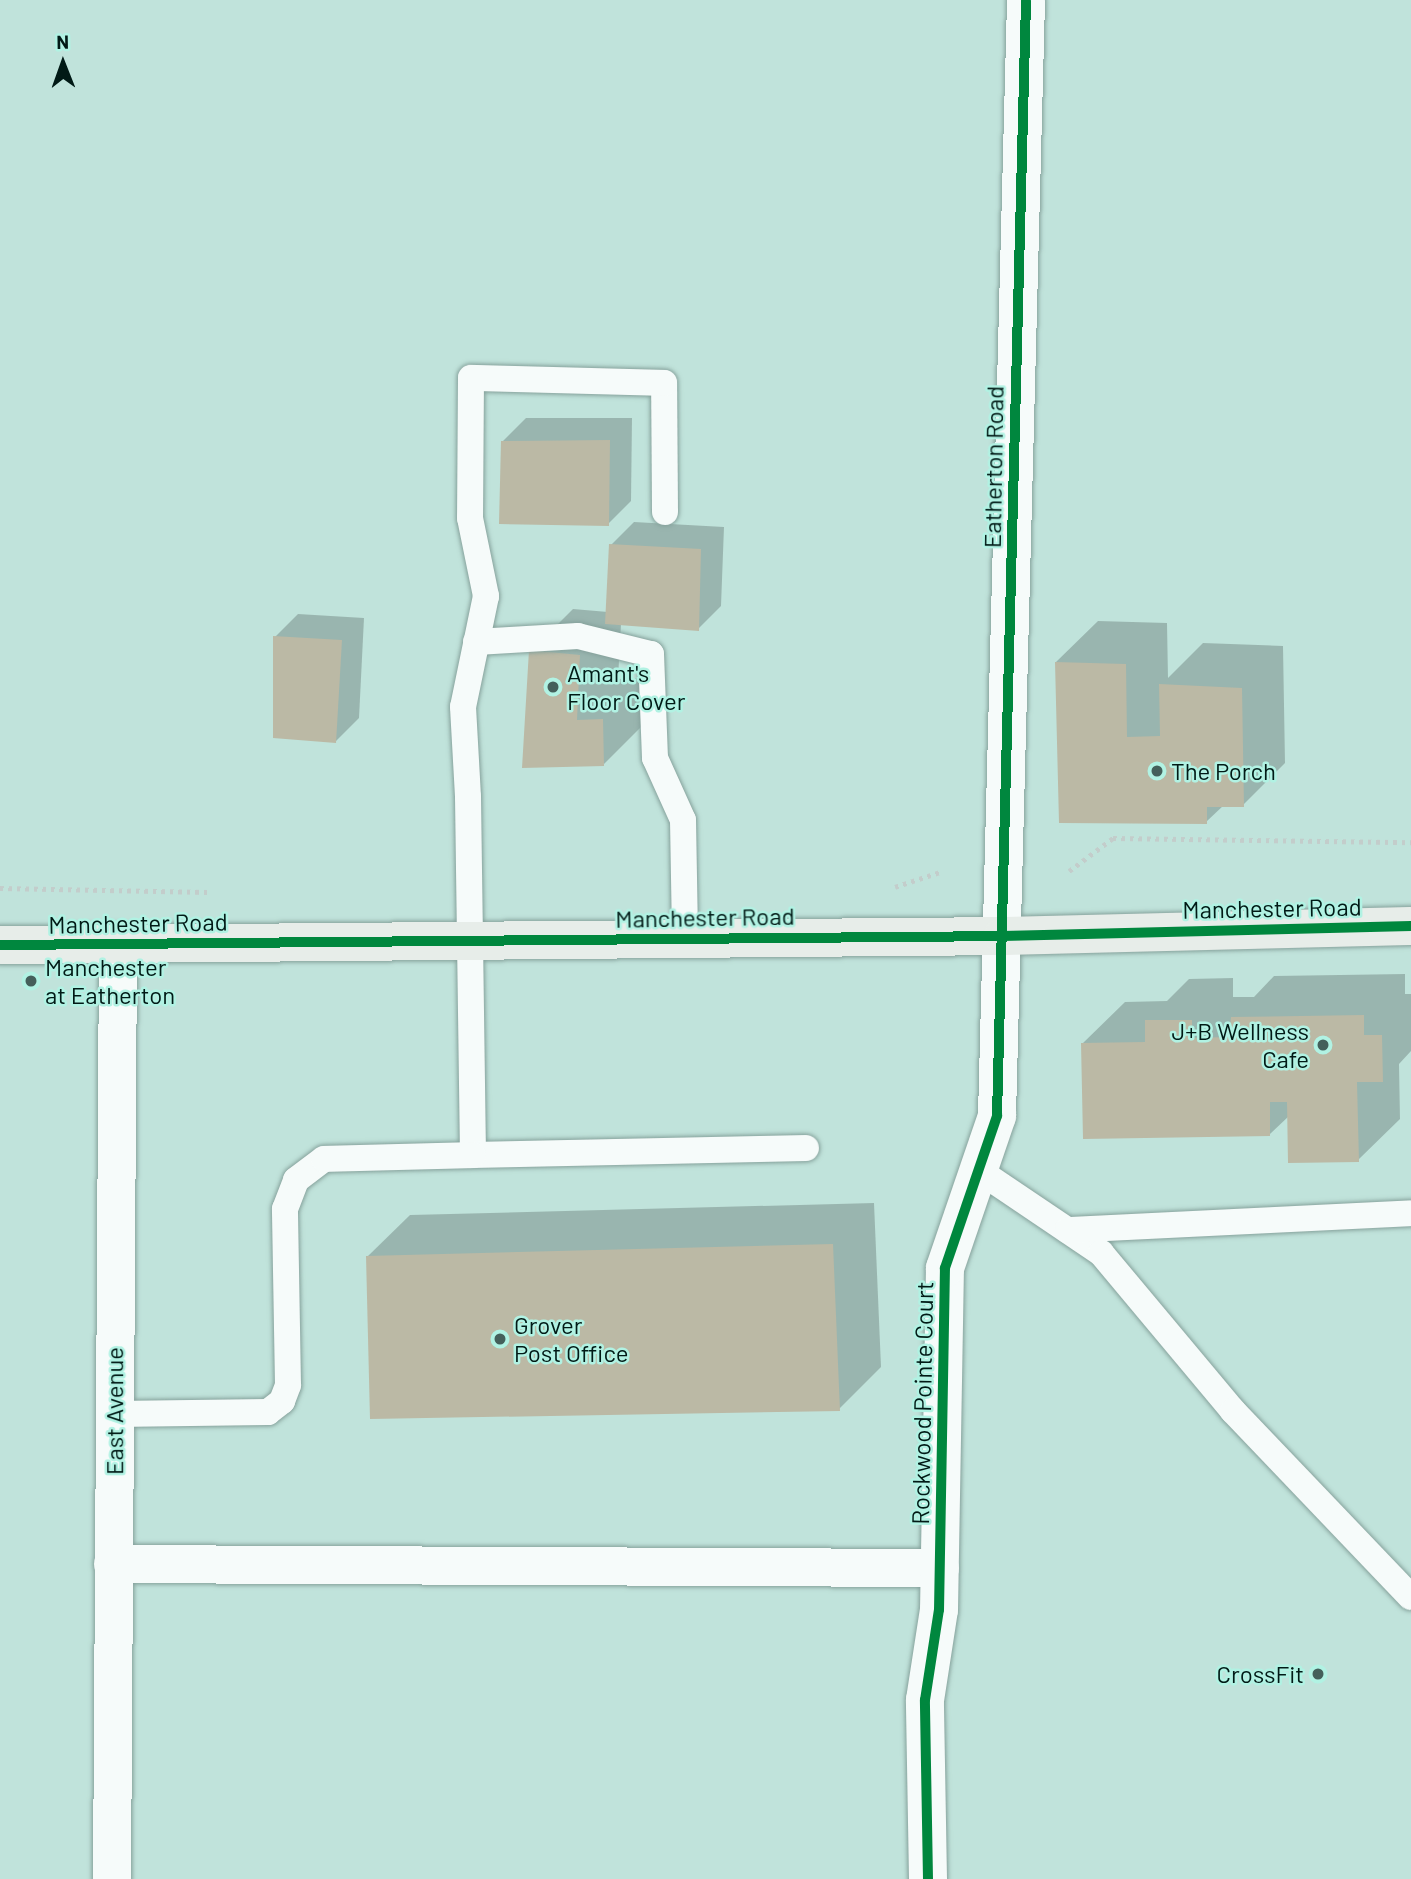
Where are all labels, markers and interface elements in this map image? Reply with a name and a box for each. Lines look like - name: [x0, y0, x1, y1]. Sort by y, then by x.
- north arrow: [28, 28, 98, 98]
- text: N: [56, 30, 69, 53]
- street label: Eatherton Road: [977, 386, 1009, 548]
- place label: Amant's Floor Cover: [567, 659, 686, 715]
- marker: Amant's Floor Cover: [545, 679, 561, 695]
- place label: The Porch: [1171, 757, 1276, 785]
- marker: The Porch: [1149, 763, 1165, 779]
- street label: Manchester Road: [1182, 892, 1362, 924]
- street label: Manchester Road: [615, 901, 795, 933]
- street label: Manchester Road: [48, 907, 228, 939]
- place label: Manchester at Eatherton: [45, 953, 175, 1009]
- marker: Manchester at Eatherton: [23, 973, 39, 989]
- place label: J+B Wellness Cafe: [1172, 1017, 1309, 1073]
- marker: J+B Wellness Cafe: [1315, 1037, 1331, 1053]
- street label: Rockwood Pointe Court: [905, 1281, 939, 1525]
- place label: Grover Post Office: [514, 1311, 629, 1367]
- marker: Grover Post Office: [492, 1331, 508, 1347]
- street label: East Avenue: [100, 1347, 128, 1475]
- place label: CrossFit: [1217, 1660, 1304, 1688]
- marker: CrossFit: [1310, 1666, 1326, 1682]

